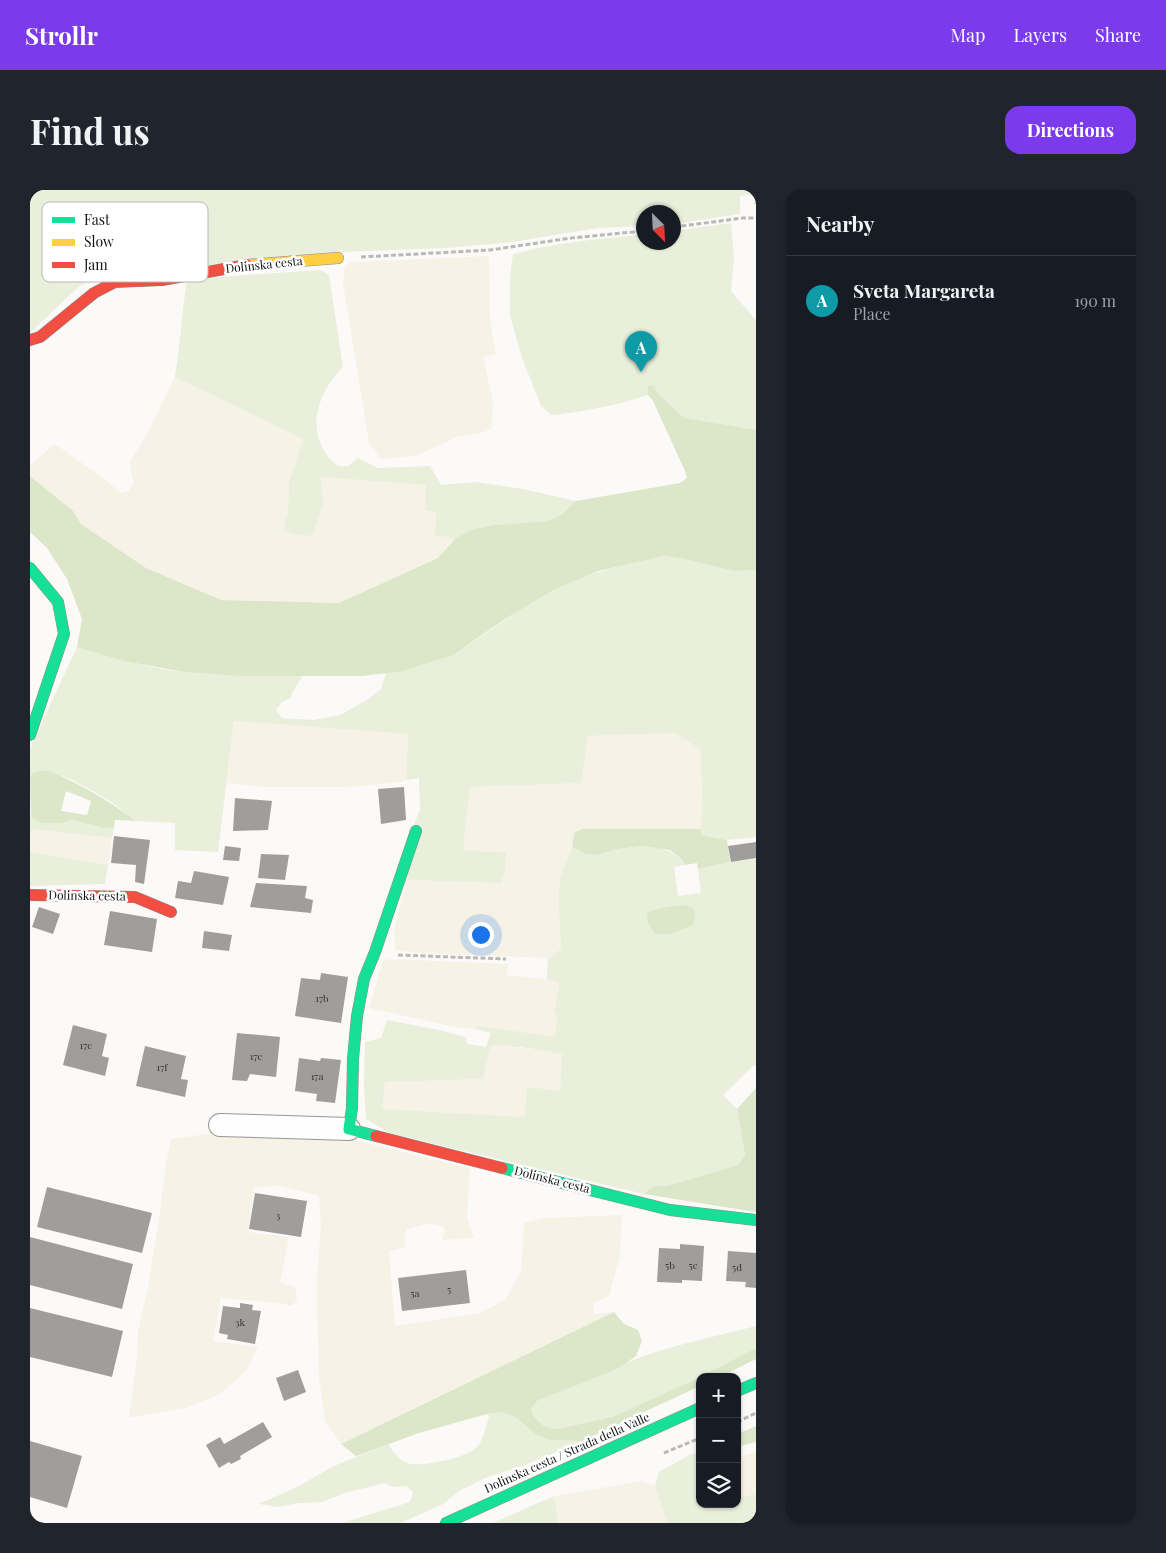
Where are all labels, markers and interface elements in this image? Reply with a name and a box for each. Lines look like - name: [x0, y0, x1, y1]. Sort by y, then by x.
- text: Strollr: [25, 19, 98, 51]
- text: Map: [950, 23, 985, 47]
- text: Layers: [1013, 23, 1067, 47]
- text: Share: [1095, 23, 1141, 47]
- button: Directions: [1005, 106, 1136, 154]
- text: Find us: [30, 107, 150, 154]
- legend: [42, 202, 208, 282]
- north arrow: [636, 205, 681, 250]
- text: Nearby: [806, 209, 875, 237]
- text: Fast: [84, 210, 111, 229]
- text: Slow: [84, 232, 114, 251]
- street label: Dolinska cesta: [225, 252, 303, 276]
- text: Jam: [83, 255, 108, 274]
- text: Sveta Margareta: [853, 277, 995, 303]
- text: A: [817, 290, 827, 311]
- text: 190 m: [1074, 290, 1116, 311]
- text: Place: [853, 303, 891, 324]
- pin: A: [625, 331, 657, 372]
- street label: Dolinska cesta: [48, 886, 126, 904]
- your location: [468, 922, 494, 948]
- house number: 17b: [315, 991, 329, 1005]
- house number: 17e: [80, 1038, 92, 1052]
- house number: 17c: [250, 1049, 262, 1063]
- house number: 17f: [156, 1060, 168, 1074]
- house number: 17a: [311, 1069, 323, 1083]
- street label: Dolinska cesta: [513, 1162, 592, 1196]
- house number: 3: [276, 1208, 281, 1222]
- house number: 5b: [665, 1258, 675, 1272]
- house number: 5c: [688, 1258, 698, 1272]
- house number: 5d: [732, 1260, 742, 1274]
- house number: 5: [447, 1282, 451, 1296]
- house number: 5a: [410, 1286, 420, 1300]
- house number: 3k: [235, 1315, 246, 1329]
- map controls: [696, 1373, 741, 1508]
- button: +: [696, 1373, 741, 1418]
- street label: Dolinska cesta / Strada della Valle: [481, 1408, 652, 1496]
- button: −: [696, 1418, 741, 1463]
- button: layers: [696, 1463, 741, 1508]

